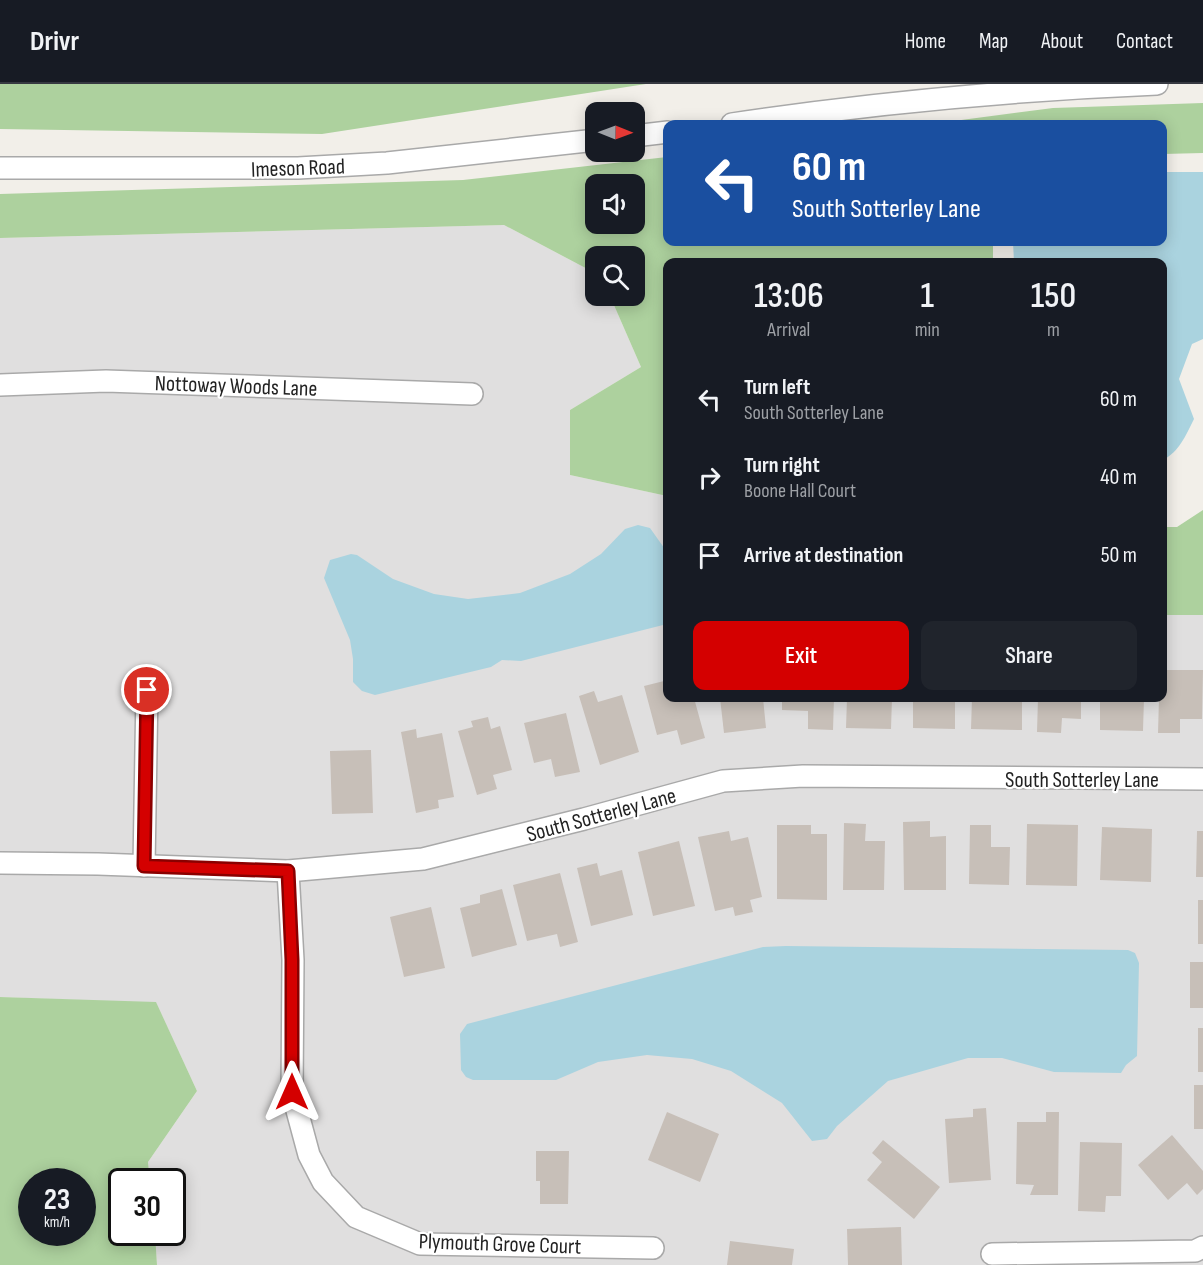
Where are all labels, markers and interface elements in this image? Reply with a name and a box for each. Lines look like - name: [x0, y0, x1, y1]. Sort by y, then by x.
- text: Drivr: [30, 25, 79, 58]
- text: Home: [905, 29, 946, 54]
- text: Map: [979, 29, 1008, 54]
- text: About: [1041, 29, 1083, 54]
- text: Contact: [1116, 29, 1173, 54]
- north arrow: [585, 102, 645, 162]
- map controls: [585, 102, 645, 306]
- text: 60 m: [792, 142, 866, 193]
- icon: left: [693, 144, 771, 222]
- street label: Imeson Road: [251, 153, 346, 184]
- button: sound: [585, 174, 645, 234]
- text: South Sotterley Lane: [792, 193, 981, 225]
- button: search: [585, 246, 645, 306]
- text: 13:06: [754, 275, 824, 318]
- text: 1: [920, 275, 934, 318]
- text: 150: [1031, 275, 1076, 318]
- text: Arrival: [767, 318, 810, 342]
- text: min: [915, 318, 940, 342]
- text: m: [1047, 318, 1060, 342]
- street label: Nottoway Woods Lane: [154, 370, 318, 403]
- text: Turn left: [744, 374, 810, 401]
- icon: left: [693, 383, 726, 416]
- text: 60 m: [1100, 386, 1137, 413]
- text: South Sotterley Lane: [744, 401, 884, 425]
- text: Turn right: [744, 452, 820, 479]
- icon: right: [693, 461, 726, 494]
- text: 40 m: [1100, 464, 1137, 491]
- text: Boone Hall Court: [744, 479, 856, 503]
- icon: arrive: [693, 539, 726, 572]
- text: Arrive at destination: [744, 542, 903, 569]
- text: 50 m: [1101, 542, 1137, 569]
- button: Exit: [693, 621, 909, 690]
- button: Share: [921, 621, 1137, 690]
- pin: [121, 664, 172, 715]
- icon: arrive: [130, 673, 163, 706]
- street label: South Sotterley Lane: [1005, 767, 1159, 794]
- street label: South Sotterley Lane: [524, 782, 679, 848]
- position arrow: [260, 1060, 324, 1124]
- speed limit sign: 30: [108, 1168, 186, 1246]
- text: 23: [44, 1182, 70, 1218]
- text: km/h: [44, 1213, 70, 1232]
- street label: Plymouth Grove Court: [418, 1228, 582, 1261]

